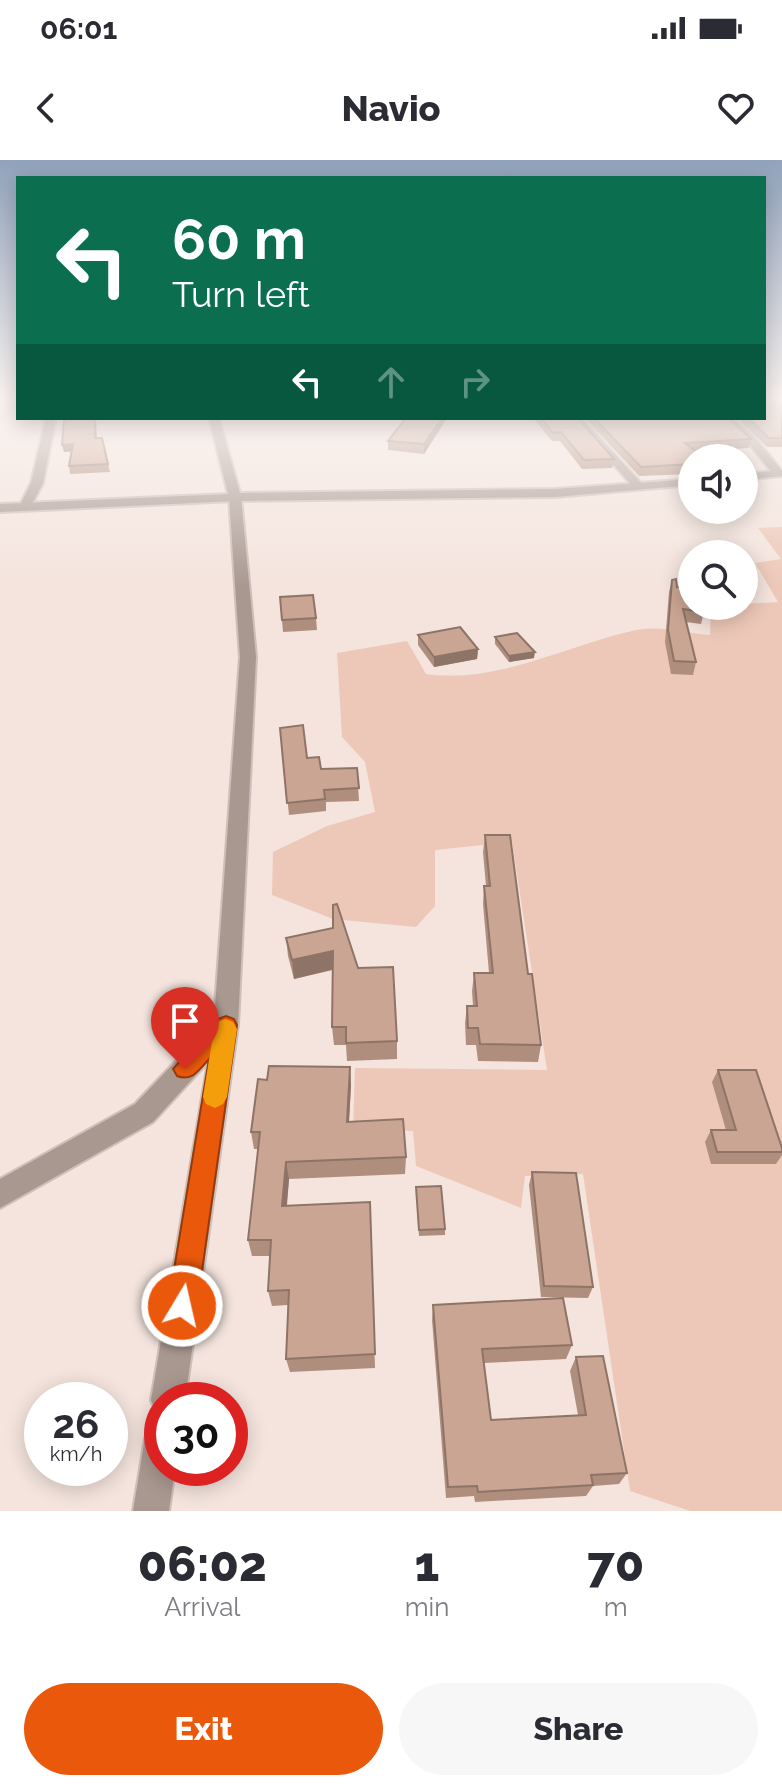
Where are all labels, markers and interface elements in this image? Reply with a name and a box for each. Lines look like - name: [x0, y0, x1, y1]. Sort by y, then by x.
- text: 06:01: [40, 11, 117, 46]
- icon: back: [24, 86, 68, 130]
- icon: heart: [714, 86, 758, 130]
- text: Navio: [341, 87, 441, 129]
- text: 60 m: [172, 206, 306, 272]
- icon: left: [40, 208, 144, 312]
- text: Turn left: [172, 273, 310, 315]
- icon: left: [285, 360, 329, 404]
- icon: ahead: [369, 360, 413, 404]
- icon: right: [453, 360, 497, 404]
- map controls: [678, 444, 758, 620]
- button: sound: [678, 444, 758, 524]
- button: search: [678, 540, 758, 620]
- pin: [151, 987, 219, 1069]
- icon: arrive: [163, 999, 207, 1043]
- position arrow: [140, 1264, 224, 1348]
- speed limit sign: 30: [144, 1382, 248, 1486]
- text: 26: [53, 1400, 99, 1447]
- text: km/h: [50, 1442, 102, 1466]
- text: 06:02: [138, 1536, 267, 1592]
- text: 1: [415, 1536, 439, 1592]
- text: 70: [587, 1536, 644, 1592]
- text: Arrival: [164, 1592, 240, 1622]
- text: min: [405, 1592, 449, 1622]
- text: m: [604, 1592, 628, 1622]
- button: Exit: [24, 1683, 383, 1775]
- button: Share: [399, 1683, 758, 1775]

